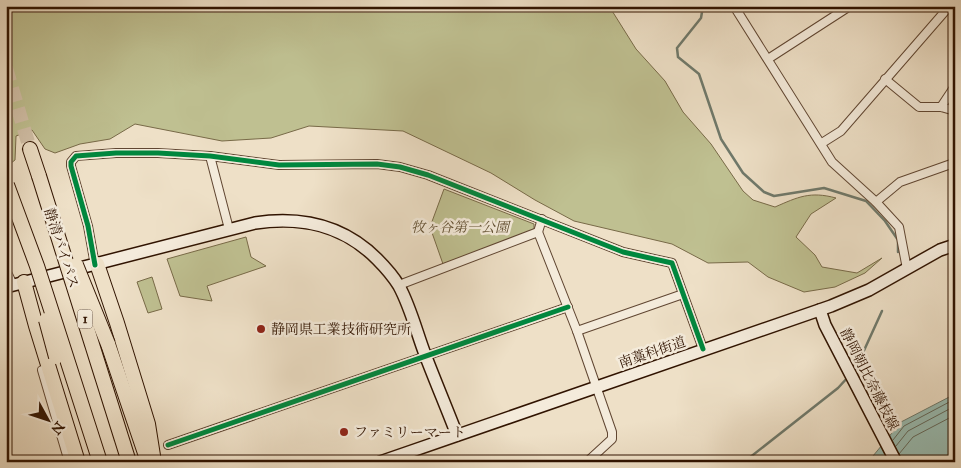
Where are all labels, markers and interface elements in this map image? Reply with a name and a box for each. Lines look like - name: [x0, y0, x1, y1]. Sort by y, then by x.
- street label: 静清バイパス: [41, 206, 83, 291]
- park label: 牧ヶ谷第一公園: [411, 219, 511, 236]
- road number: 1: [78, 310, 92, 328]
- place label: 静岡県工業技術研究所: [271, 321, 411, 338]
- marker: 静岡県工業技術研究所: [255, 323, 267, 335]
- street label: 静岡朝比奈藤枝線: [837, 325, 903, 433]
- street label: 南藁科街道: [616, 333, 688, 372]
- north arrow: [22, 396, 72, 446]
- text: N: [47, 418, 68, 438]
- place label: ファミリーマート: [354, 424, 466, 441]
- marker: ファミリーマート: [338, 426, 350, 438]

